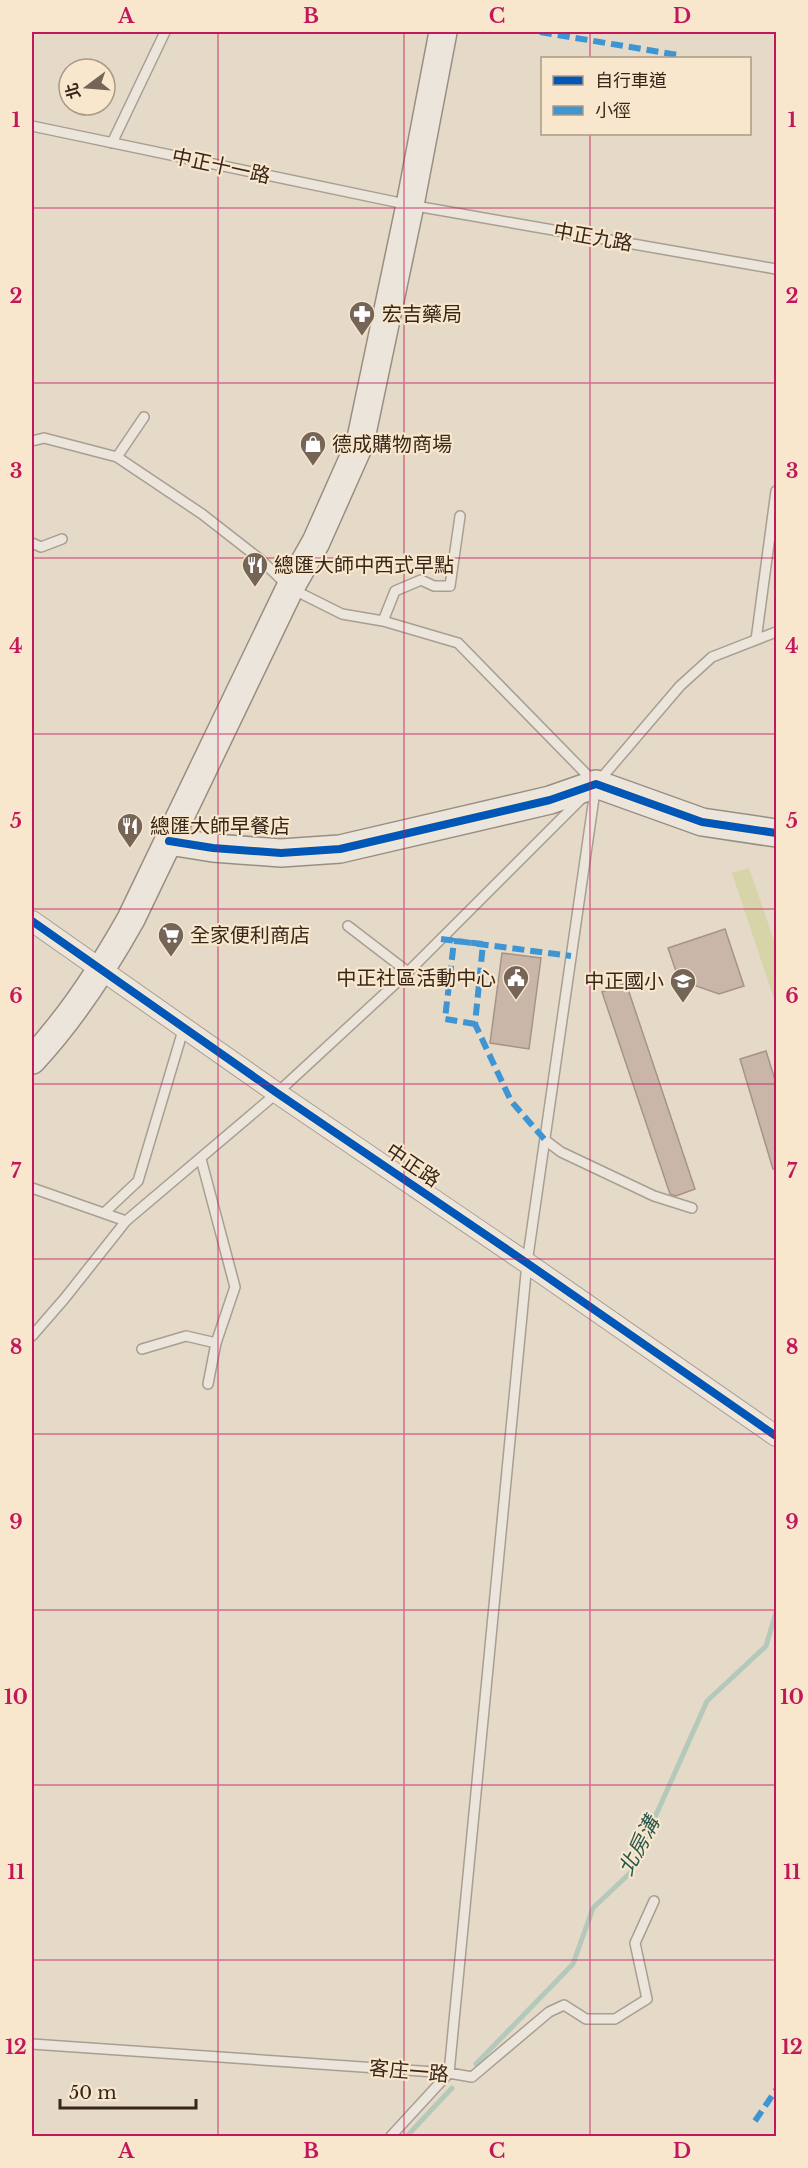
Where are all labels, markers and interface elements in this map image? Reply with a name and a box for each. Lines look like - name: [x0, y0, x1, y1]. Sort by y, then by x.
- text: A: [117, 4, 135, 28]
- text: B: [303, 4, 319, 28]
- text: C: [489, 4, 505, 28]
- text: D: [673, 4, 691, 28]
- north arrow: [57, 57, 117, 117]
- legend: [541, 57, 751, 135]
- text: 自行車道: [595, 70, 667, 92]
- text: 北: [61, 81, 84, 102]
- text: 小徑: [595, 100, 631, 122]
- text: 1: [12, 108, 21, 132]
- text: 1: [788, 108, 797, 132]
- street label: 中正十一路: [170, 144, 272, 188]
- street label: 中正九路: [552, 218, 634, 256]
- text: 2: [9, 284, 23, 308]
- text: 2: [785, 284, 799, 308]
- pharmacy icon: 宏吉藥局: [347, 299, 377, 337]
- place label: 宏吉藥局: [382, 302, 462, 326]
- shop icon: 德成購物商場: [298, 429, 328, 467]
- place label: 德成購物商場: [332, 432, 452, 456]
- text: 3: [10, 459, 22, 483]
- text: 3: [786, 459, 798, 483]
- restaurant icon: 總匯大師中西式早點: [240, 550, 270, 588]
- place label: 總匯大師中西式早點: [274, 553, 454, 577]
- text: 4: [9, 634, 23, 658]
- text: 4: [785, 634, 799, 658]
- text: 5: [10, 809, 22, 833]
- text: 5: [786, 809, 798, 833]
- restaurant icon: 總匯大師早餐店: [115, 811, 145, 849]
- place label: 總匯大師早餐店: [150, 814, 290, 838]
- supermarket icon: 全家便利商店: [156, 920, 186, 958]
- place label: 全家便利商店: [190, 923, 310, 947]
- public building icon: 中正社區活動中心: [501, 963, 531, 1001]
- place label: 中正社區活動中心: [336, 966, 496, 990]
- school or university icon: 中正國小: [668, 966, 698, 1004]
- place label: 中正國小: [584, 969, 664, 993]
- text: 6: [9, 984, 23, 1008]
- text: 6: [785, 984, 799, 1008]
- street label: 中正路: [381, 1138, 445, 1192]
- text: 7: [11, 1159, 22, 1183]
- text: 7: [787, 1159, 798, 1183]
- text: 8: [10, 1335, 22, 1359]
- text: 8: [786, 1335, 798, 1359]
- text: 9: [9, 1510, 23, 1534]
- text: 9: [785, 1510, 799, 1534]
- text: 10: [4, 1685, 28, 1709]
- text: 10: [780, 1685, 804, 1709]
- water label: 北房溝: [613, 1809, 667, 1880]
- text: 11: [7, 1860, 25, 1884]
- text: 11: [783, 1860, 801, 1884]
- text: 12: [5, 2035, 27, 2059]
- text: 12: [781, 2035, 803, 2059]
- street label: 客庄一路: [368, 2056, 450, 2086]
- scale bar: [60, 2072, 196, 2110]
- text: 50 m: [69, 2082, 117, 2104]
- text: A: [117, 2139, 135, 2163]
- text: B: [303, 2139, 319, 2163]
- text: C: [489, 2139, 505, 2163]
- text: D: [673, 2139, 691, 2163]

